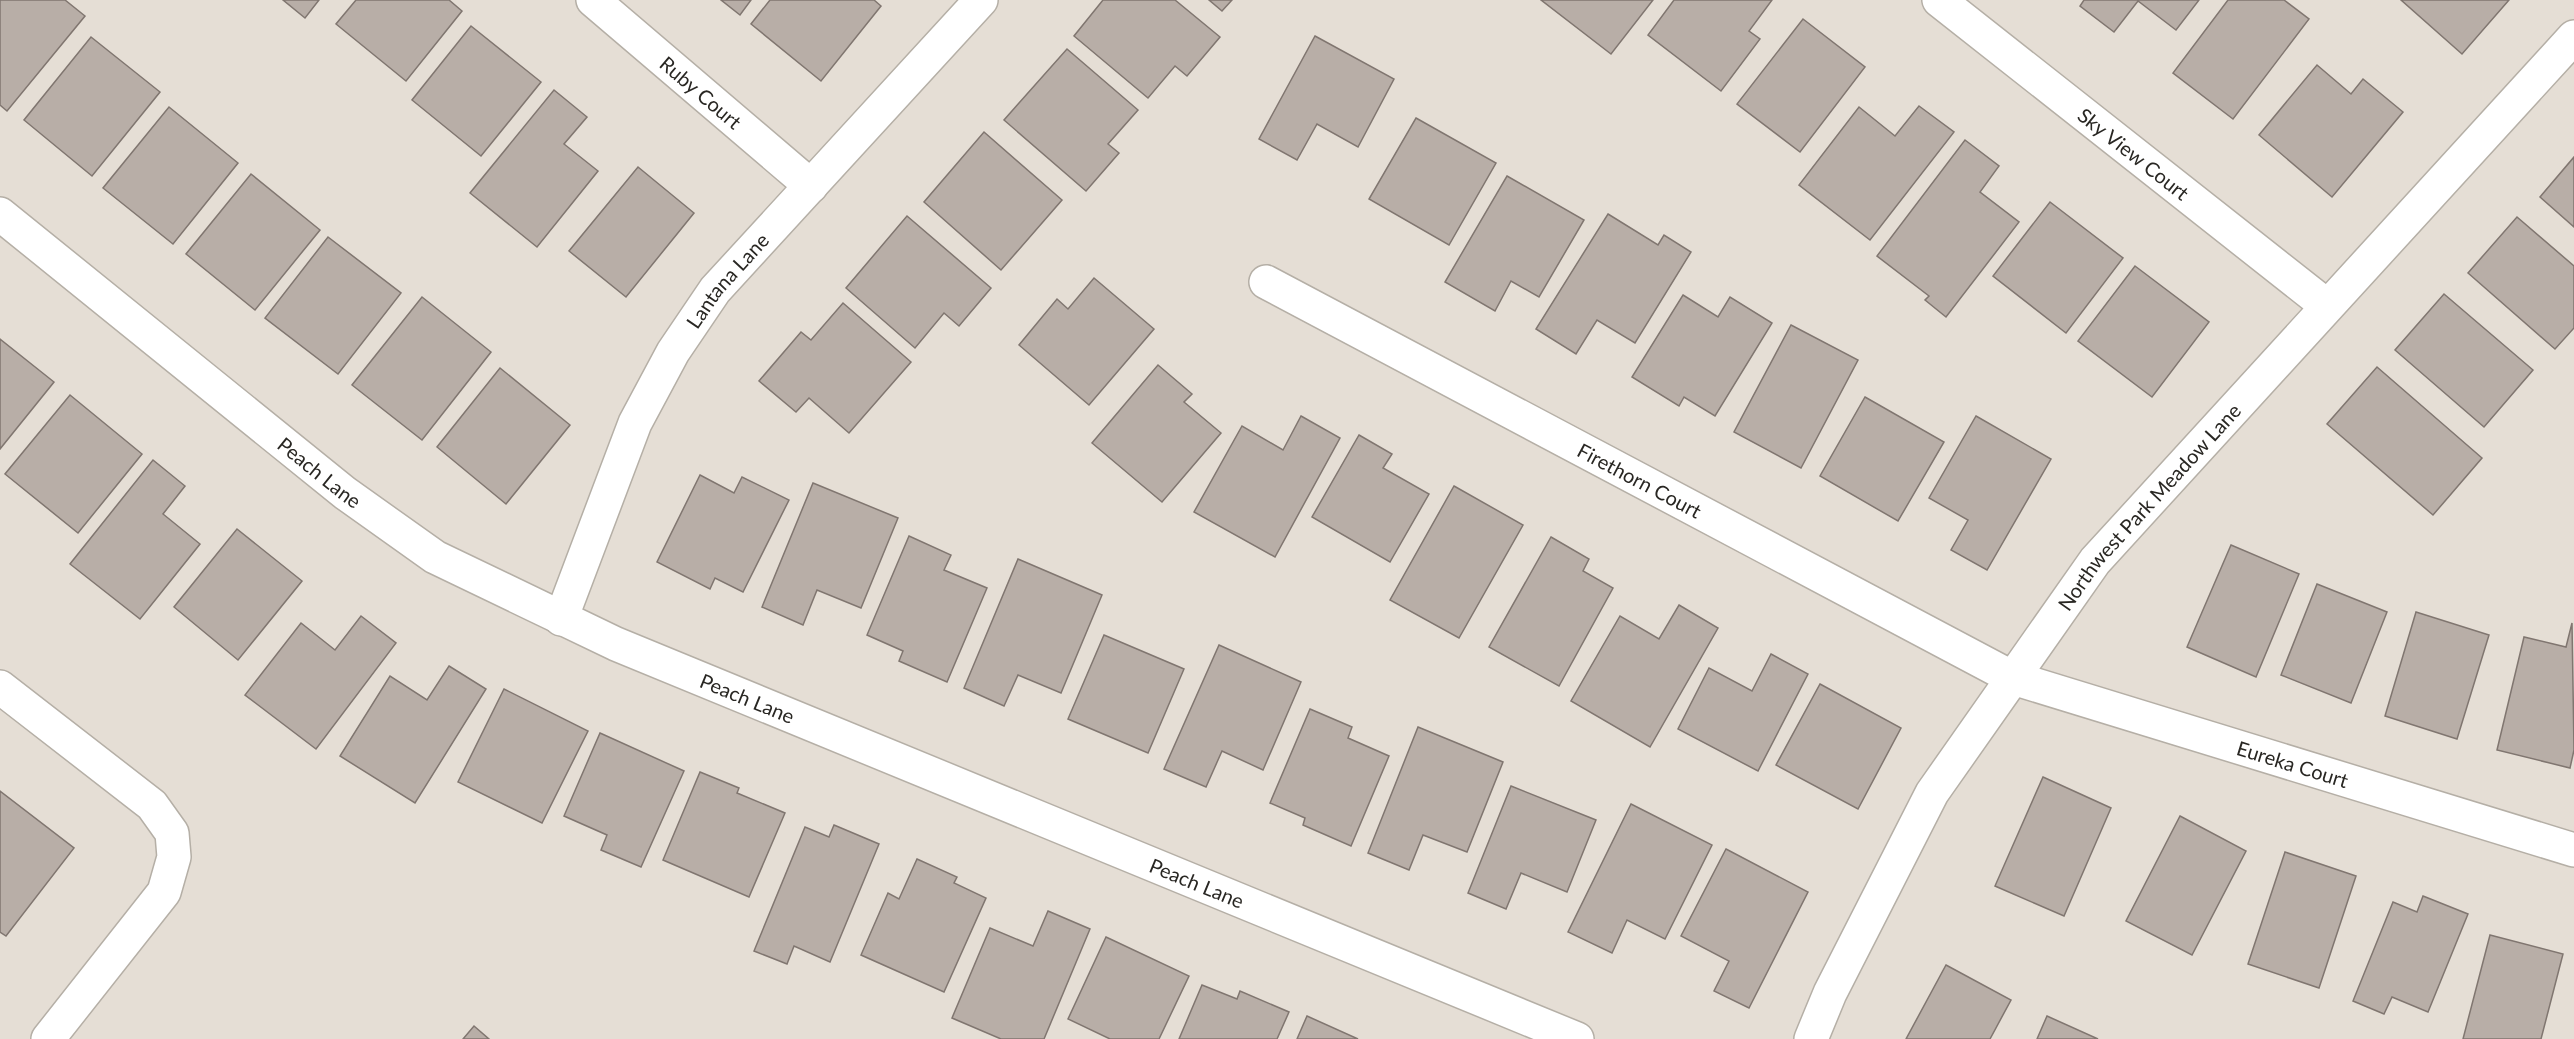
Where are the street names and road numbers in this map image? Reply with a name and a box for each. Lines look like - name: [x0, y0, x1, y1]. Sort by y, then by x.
- street label: Ruby Court: [655, 51, 747, 134]
- street label: Sky View Court: [2073, 103, 2194, 205]
- street label: Lantana Lane: [681, 228, 773, 333]
- street label: Northwest Park Meadow Lane: [2052, 398, 2245, 615]
- street label: Peach Lane: [273, 432, 366, 513]
- street label: Firethorn Court: [1574, 437, 1706, 523]
- street label: Peach Lane: [697, 668, 798, 728]
- street label: Eureka Court: [2234, 735, 2351, 792]
- street label: Peach Lane: [1146, 853, 1248, 913]

